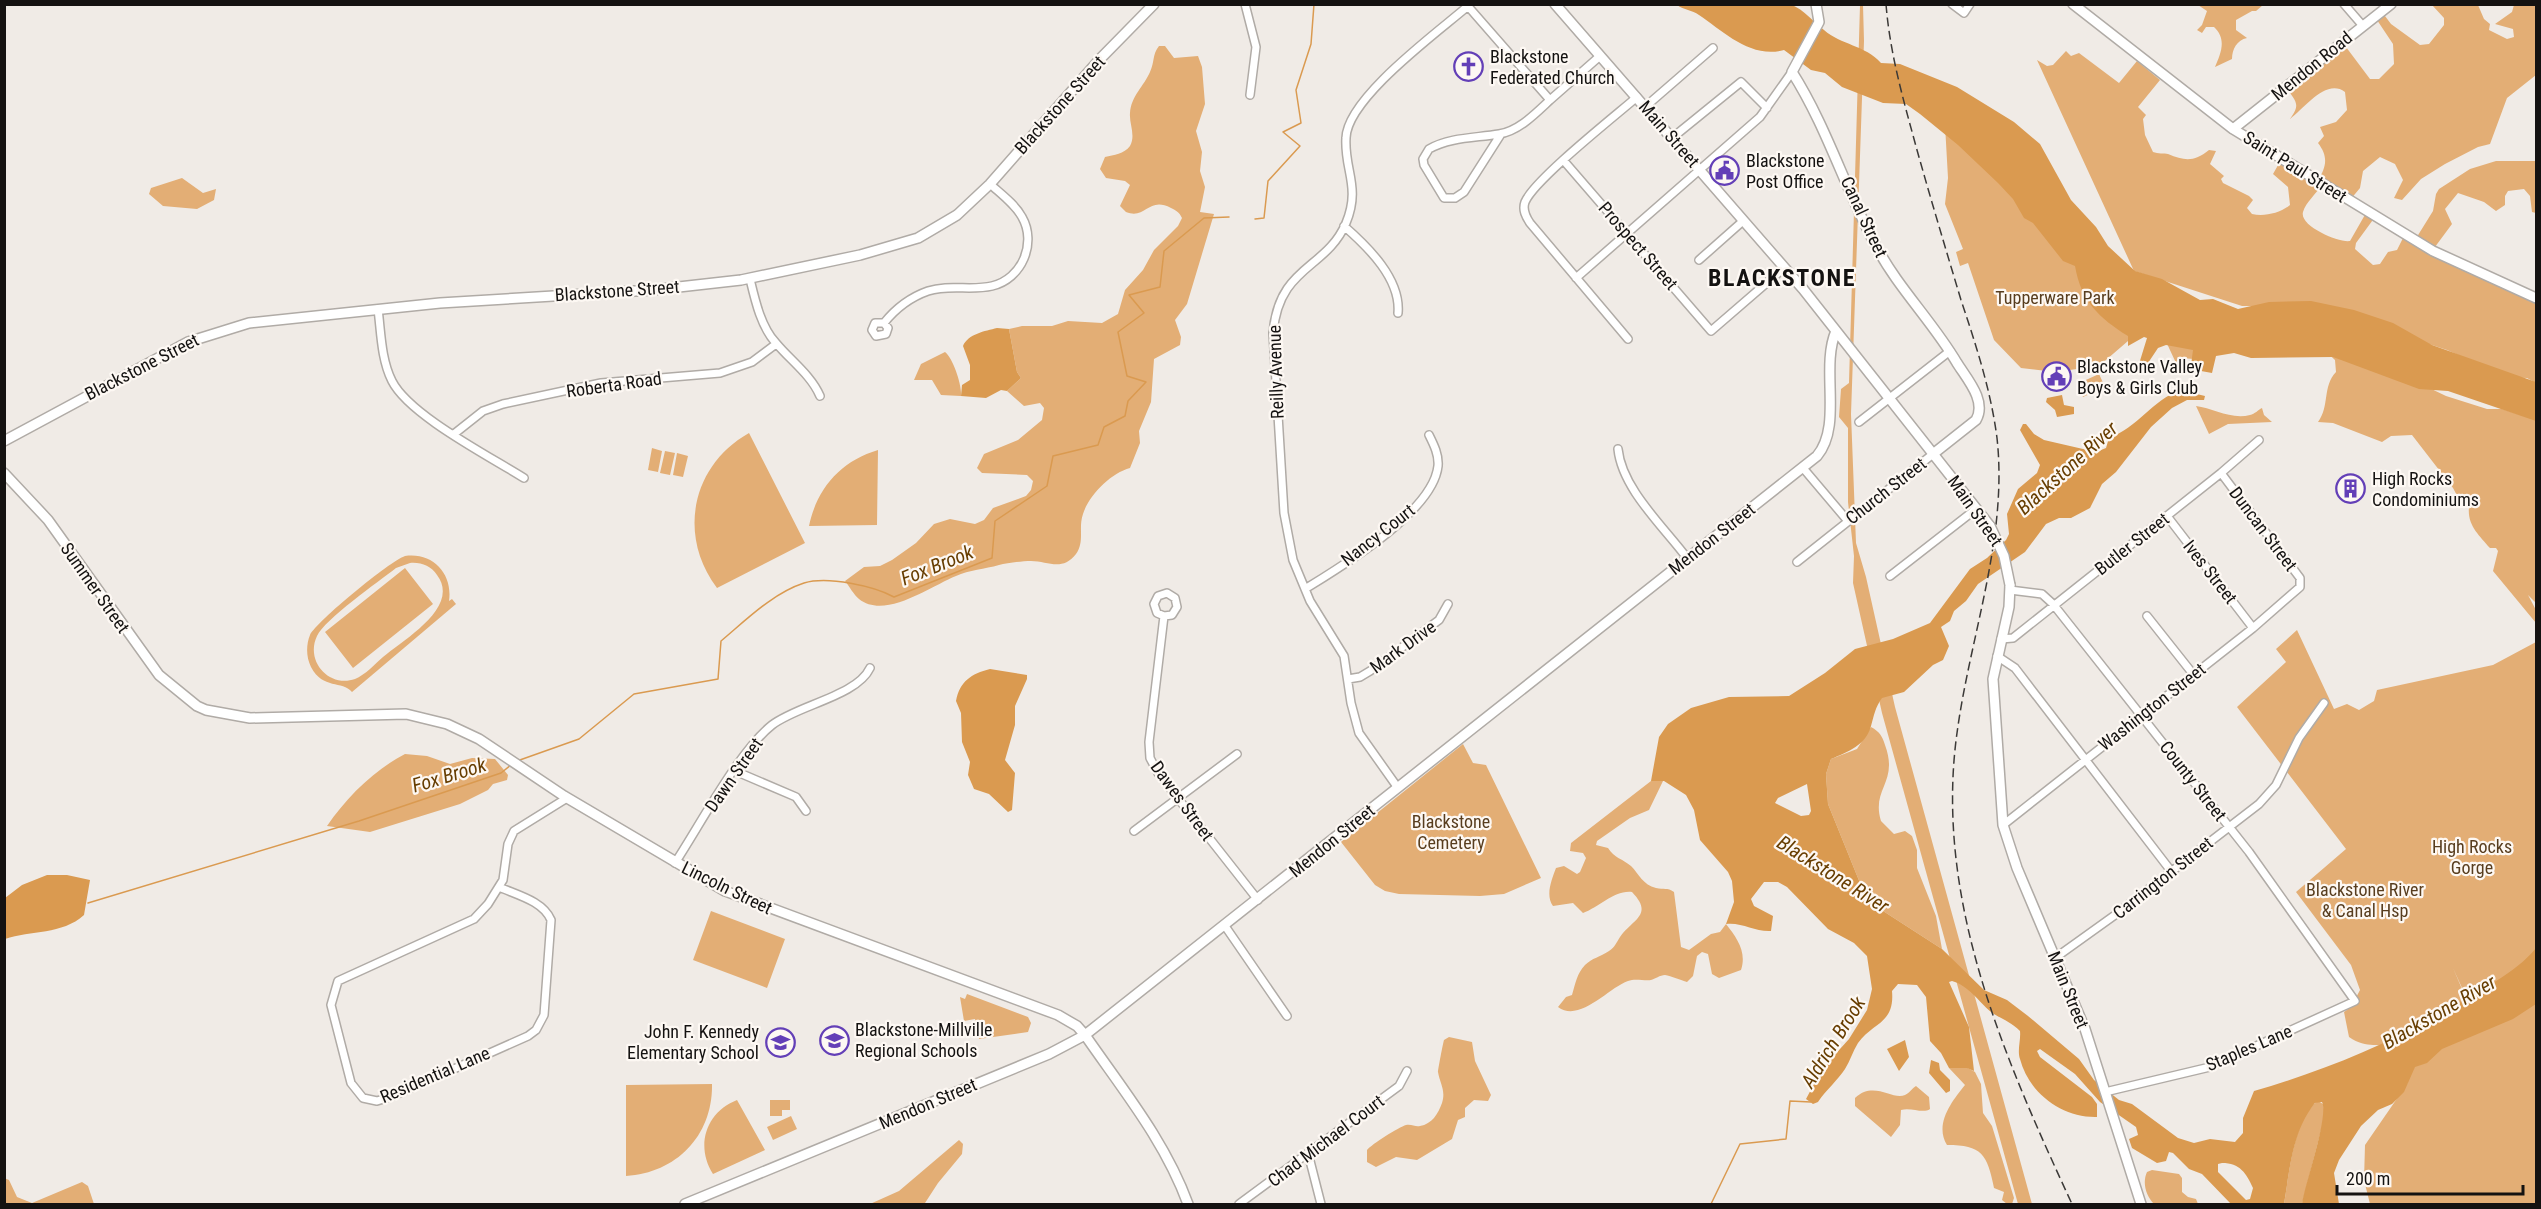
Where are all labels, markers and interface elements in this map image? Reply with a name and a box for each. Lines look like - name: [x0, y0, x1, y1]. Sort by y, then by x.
- street label: Mendon Road: [2267, 27, 2356, 105]
- place label: Blackstone Federated Church: [1490, 46, 1615, 88]
- street label: Blackstone Street: [1010, 51, 1109, 158]
- church icon: Blackstone Federated Church: [1453, 51, 1485, 83]
- street label: Main Street: [1635, 96, 1704, 171]
- street label: Saint Paul Street: [2240, 126, 2351, 207]
- place label: Blackstone Post Office: [1746, 150, 1825, 192]
- public building icon: Blackstone Post Office: [1709, 155, 1741, 187]
- street label: Canal Street: [1837, 173, 1892, 260]
- street label: Prospect Street: [1594, 197, 1682, 294]
- district label: BLACKSTONE: [1708, 264, 1856, 292]
- street label: Blackstone Street: [554, 276, 680, 305]
- park label: Tupperware Park: [1995, 287, 2115, 308]
- street label: Reilly Avenue: [1263, 325, 1288, 419]
- street label: Blackstone Street: [81, 329, 202, 404]
- place label: Blackstone Valley Boys & Girls Club: [2077, 356, 2203, 398]
- public building icon: Blackstone Valley Boys & Girls Club: [2040, 361, 2072, 393]
- street label: Roberta Road: [565, 367, 663, 402]
- water label: Blackstone River: [2012, 416, 2123, 519]
- street label: Church Street: [1841, 453, 1930, 529]
- place label: High Rocks Condominiums: [2372, 468, 2479, 510]
- street label: Main Street: [1943, 471, 2007, 550]
- building icon: High Rocks Condominiums: [2335, 473, 2367, 505]
- street label: Duncan Street: [2225, 483, 2302, 575]
- street label: Mendon Street: [1664, 498, 1759, 579]
- street label: Nancy Court: [1337, 499, 1419, 570]
- street label: Butler Street: [2090, 508, 2173, 579]
- street label: Ives Street: [2179, 536, 2242, 608]
- street label: Summer Street: [57, 539, 134, 637]
- water label: Fox Brook: [897, 539, 978, 590]
- street label: Mark Drive: [1366, 616, 1440, 677]
- street label: Washington Street: [2094, 658, 2209, 755]
- street label: Dawn Street: [700, 734, 767, 816]
- street label: County Street: [2156, 736, 2231, 825]
- water label: Fox Brook: [409, 752, 490, 798]
- street label: Dawes Street: [1146, 757, 1218, 845]
- street label: Mendon Street: [1285, 800, 1379, 881]
- park label: Blackstone Cemetery: [1412, 811, 1490, 853]
- water label: Blackstone River: [1773, 830, 1894, 918]
- street label: Carrington Street: [2109, 832, 2217, 923]
- park label: High Rocks Gorge: [2432, 836, 2512, 878]
- street label: Lincoln Street: [679, 857, 776, 918]
- park label: Blackstone River & Canal Hsp: [2306, 879, 2424, 921]
- street label: Main Street: [2043, 948, 2093, 1031]
- water label: Blackstone River: [2378, 969, 2501, 1054]
- water label: Aldrich Brook: [1795, 991, 1871, 1093]
- place label: Blackstone-Millville Regional Schools: [855, 1019, 993, 1061]
- street label: Staples Lane: [2203, 1020, 2295, 1075]
- place label: John F. Kennedy Elementary School: [627, 1021, 759, 1063]
- school or university icon: Blackstone-Millville Regional Schools: [818, 1024, 850, 1056]
- school or university icon: John F. Kennedy Elementary School: [764, 1026, 796, 1058]
- street label: Residential Lane: [377, 1042, 493, 1107]
- street label: Mendon Street: [876, 1074, 980, 1133]
- street label: Chad Michael Court: [1264, 1090, 1388, 1191]
- scale bar: [2337, 1158, 2523, 1196]
- text: 200 m: [2346, 1168, 2390, 1189]

